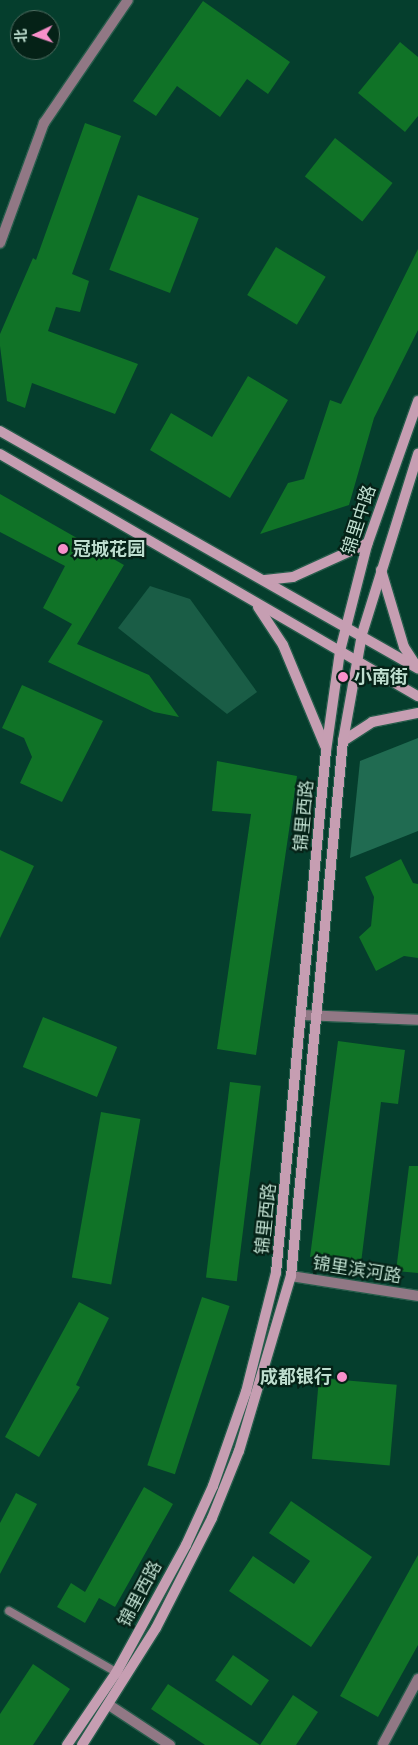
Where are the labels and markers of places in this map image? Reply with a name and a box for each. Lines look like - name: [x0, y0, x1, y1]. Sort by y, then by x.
- place label: 冠城花园: [73, 538, 145, 560]
- marker: 冠城花园: [57, 543, 69, 555]
- place label: 小南街: [354, 666, 408, 688]
- marker: 小南街: [336, 670, 350, 684]
- place label: 成都银行: [260, 1366, 332, 1388]
- marker: 成都银行: [336, 1371, 348, 1383]

